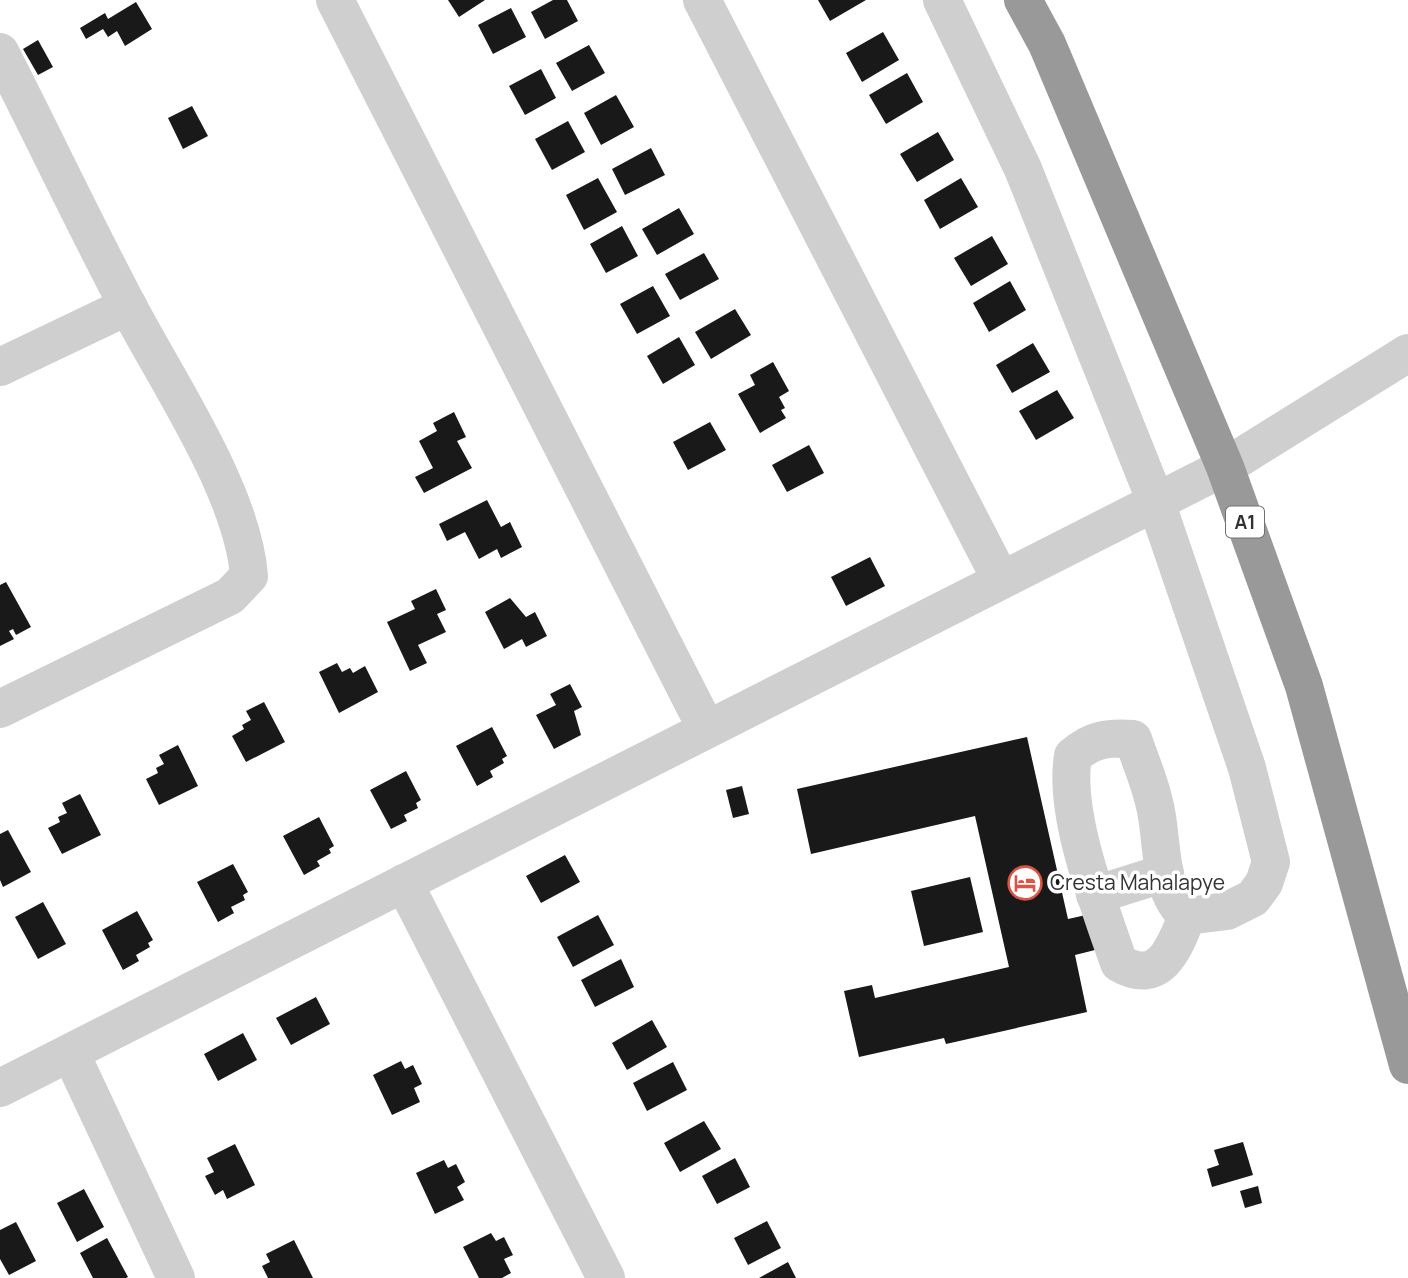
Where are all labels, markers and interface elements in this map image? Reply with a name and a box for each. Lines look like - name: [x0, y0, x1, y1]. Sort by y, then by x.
- road number: A1: [1226, 506, 1264, 538]
- hotel icon: Cresta Mahalapye: [1006, 864, 1044, 902]
- place label: Cresta Mahalapye: [1050, 868, 1225, 896]

